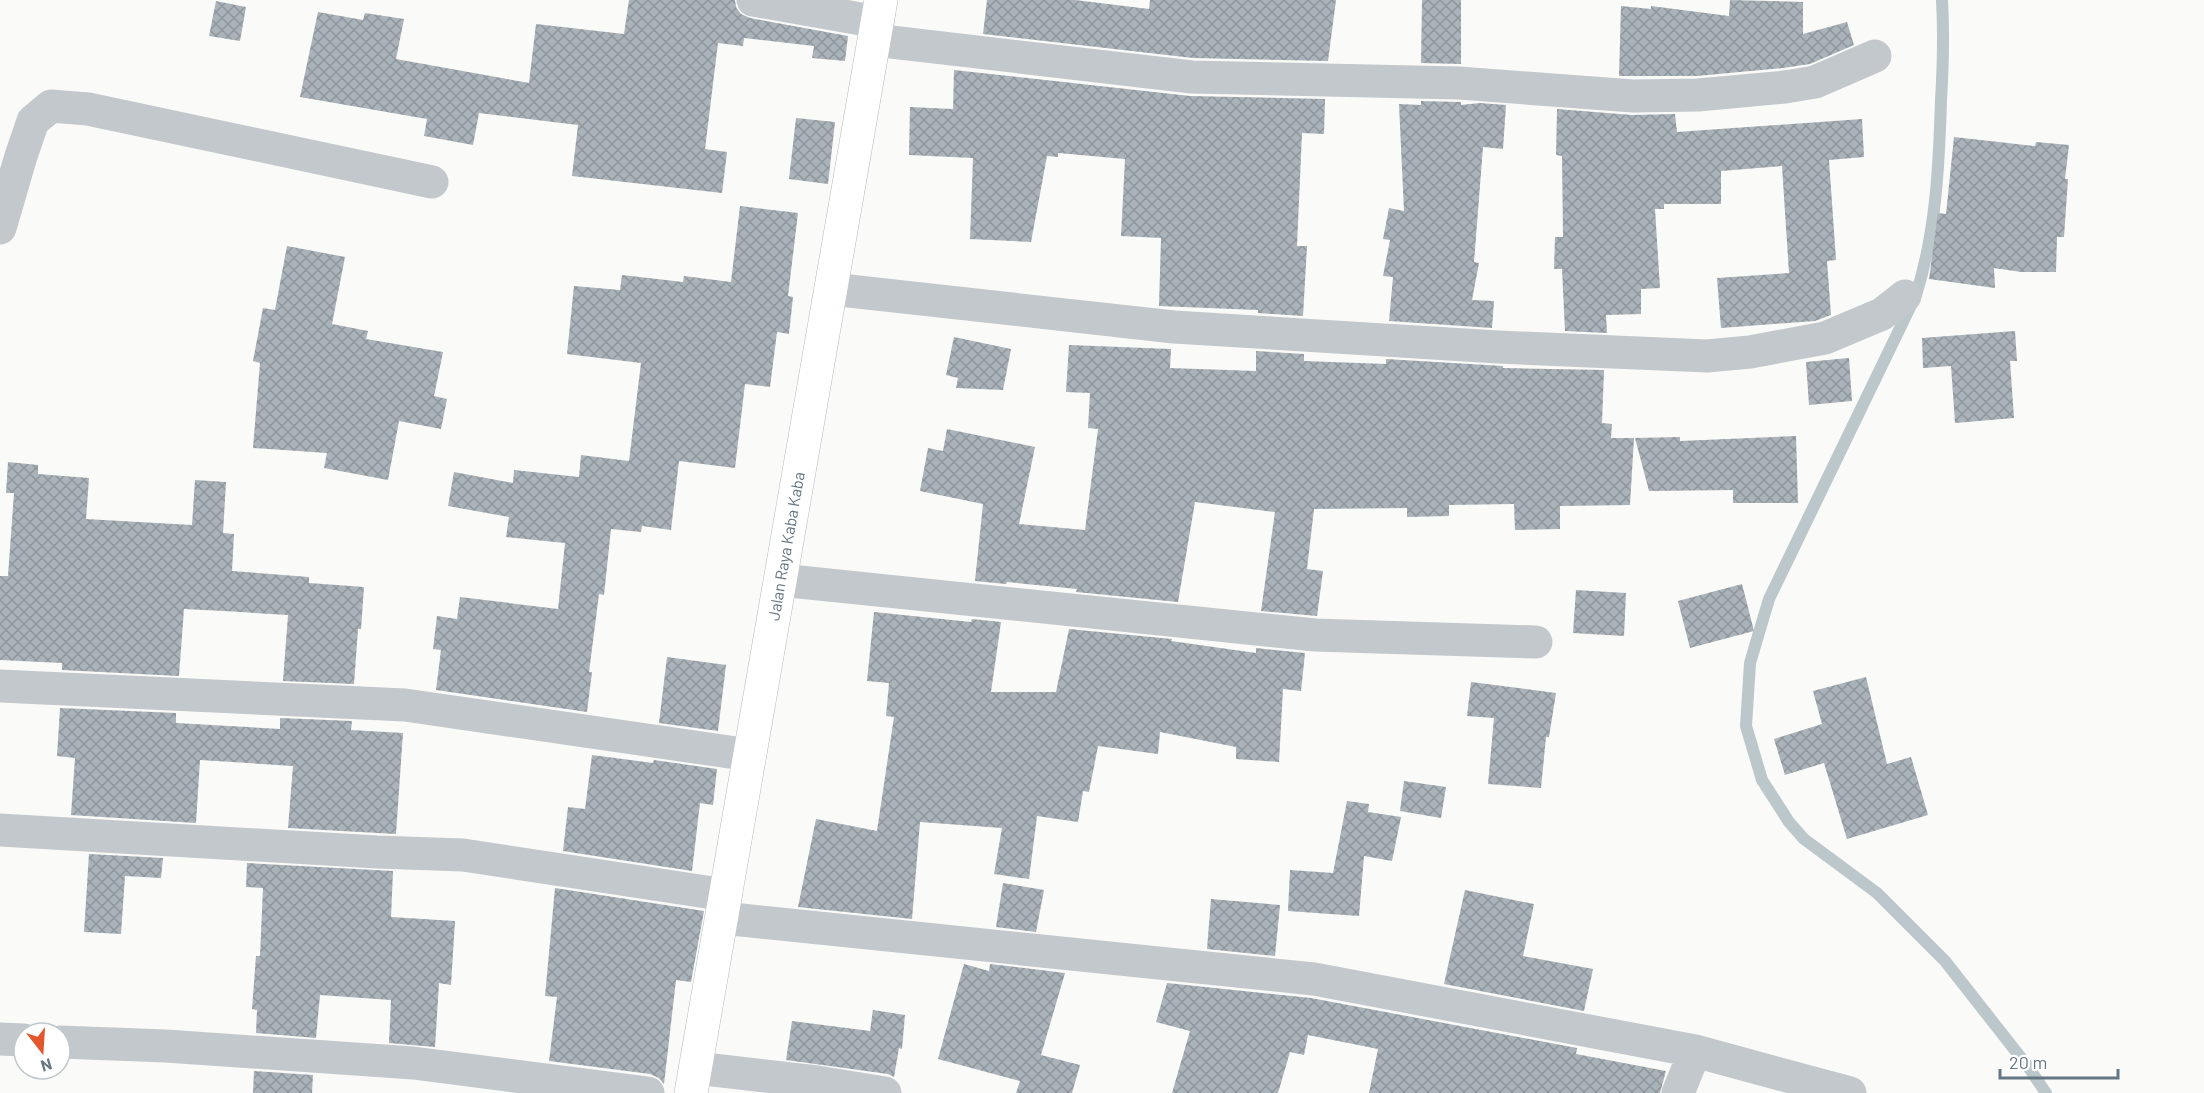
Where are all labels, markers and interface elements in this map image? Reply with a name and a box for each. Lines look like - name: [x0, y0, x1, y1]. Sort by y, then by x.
- street label: Jalan Raya Kaba Kaba: [763, 470, 808, 622]
- north arrow: [12, 1021, 72, 1081]
- scale bar: [2000, 1042, 2118, 1080]
- text: 20 m: [2009, 1051, 2047, 1073]
- text: N: [39, 1055, 54, 1076]

